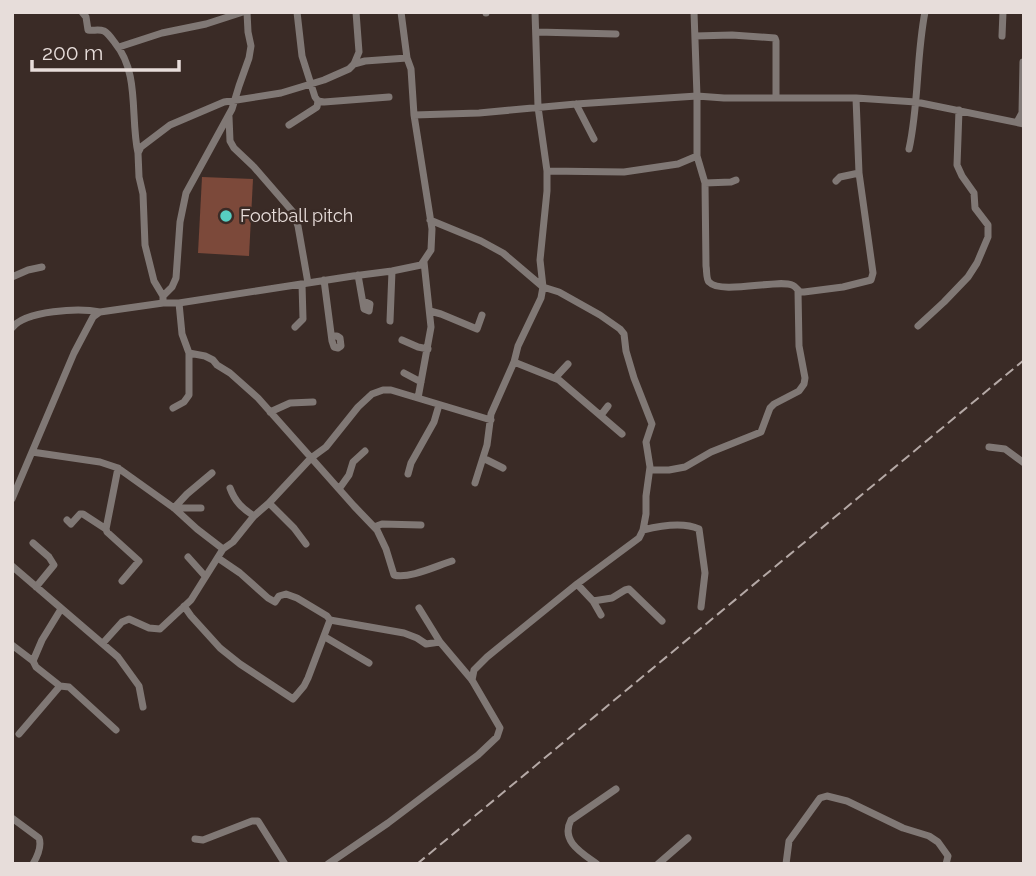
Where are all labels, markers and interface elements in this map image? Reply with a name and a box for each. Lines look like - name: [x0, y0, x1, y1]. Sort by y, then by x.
- scale bar: [32, 28, 178, 72]
- text: 200 m: [42, 40, 103, 65]
- place label: Football pitch: [240, 205, 353, 226]
- marker: Football pitch: [218, 208, 234, 224]

